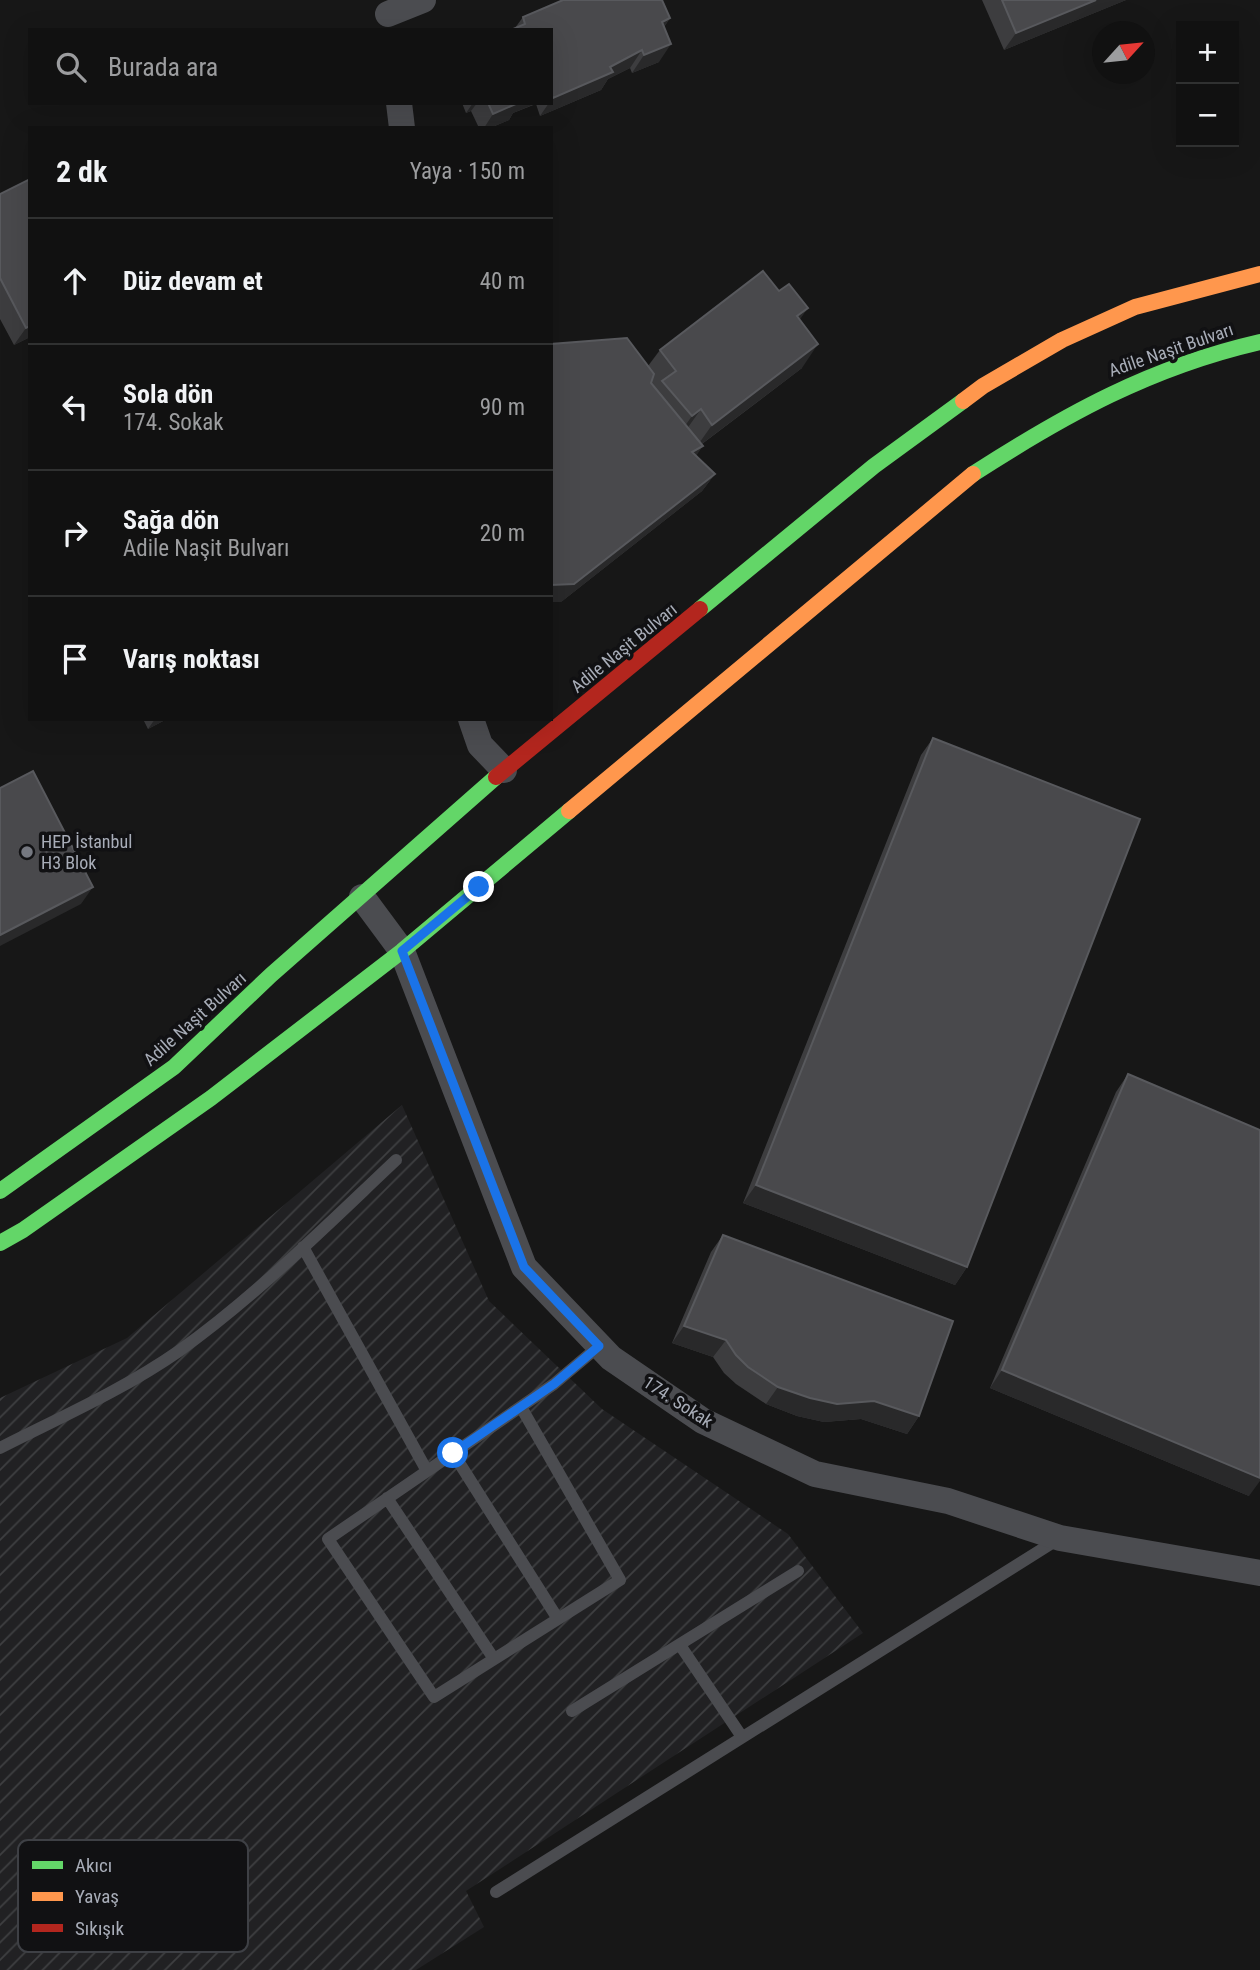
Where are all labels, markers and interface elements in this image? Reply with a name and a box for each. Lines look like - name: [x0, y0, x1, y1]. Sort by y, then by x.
- north arrow: [1092, 21, 1155, 84]
- map controls: [1176, 21, 1239, 147]
- button: +: [1176, 21, 1239, 84]
- search box: [28, 28, 553, 105]
- icon: search: [52, 48, 90, 86]
- text: Burada ara: [108, 52, 218, 82]
- button: −: [1176, 84, 1239, 147]
- text: 2 dk: [56, 154, 107, 189]
- text: Yaya · 150 m: [410, 158, 525, 185]
- icon: ahead: [56, 262, 94, 300]
- text: Düz devam et: [123, 266, 263, 296]
- text: 40 m: [480, 268, 525, 295]
- street label: Adile Naşit Bulvarı: [1106, 318, 1236, 381]
- text: Sola dön: [123, 379, 213, 409]
- icon: left: [56, 388, 94, 426]
- text: 90 m: [480, 394, 525, 421]
- text: 174. Sokak: [123, 409, 224, 436]
- text: Sağa dön: [123, 505, 219, 535]
- icon: right: [56, 514, 94, 552]
- text: 20 m: [480, 520, 525, 547]
- text: Adile Naşit Bulvarı: [123, 535, 289, 562]
- street label: Adile Naşit Bulvarı: [566, 598, 681, 697]
- icon: arrive: [56, 640, 94, 678]
- text: Varış noktası: [123, 644, 260, 674]
- place label: HEP İstanbul H3 Blok: [41, 831, 132, 873]
- marker: HEP İstanbul H3 Blok: [19, 844, 35, 860]
- route end: [463, 871, 494, 902]
- street label: Adile Naşit Bulvarı: [139, 967, 250, 1070]
- street label: 174. Sokak: [640, 1371, 717, 1432]
- route start: [437, 1437, 468, 1468]
- legend: [18, 1840, 248, 1952]
- text: Akıcı: [75, 1854, 112, 1877]
- text: Yavaş: [75, 1885, 119, 1908]
- text: Sıkışık: [75, 1917, 124, 1940]

